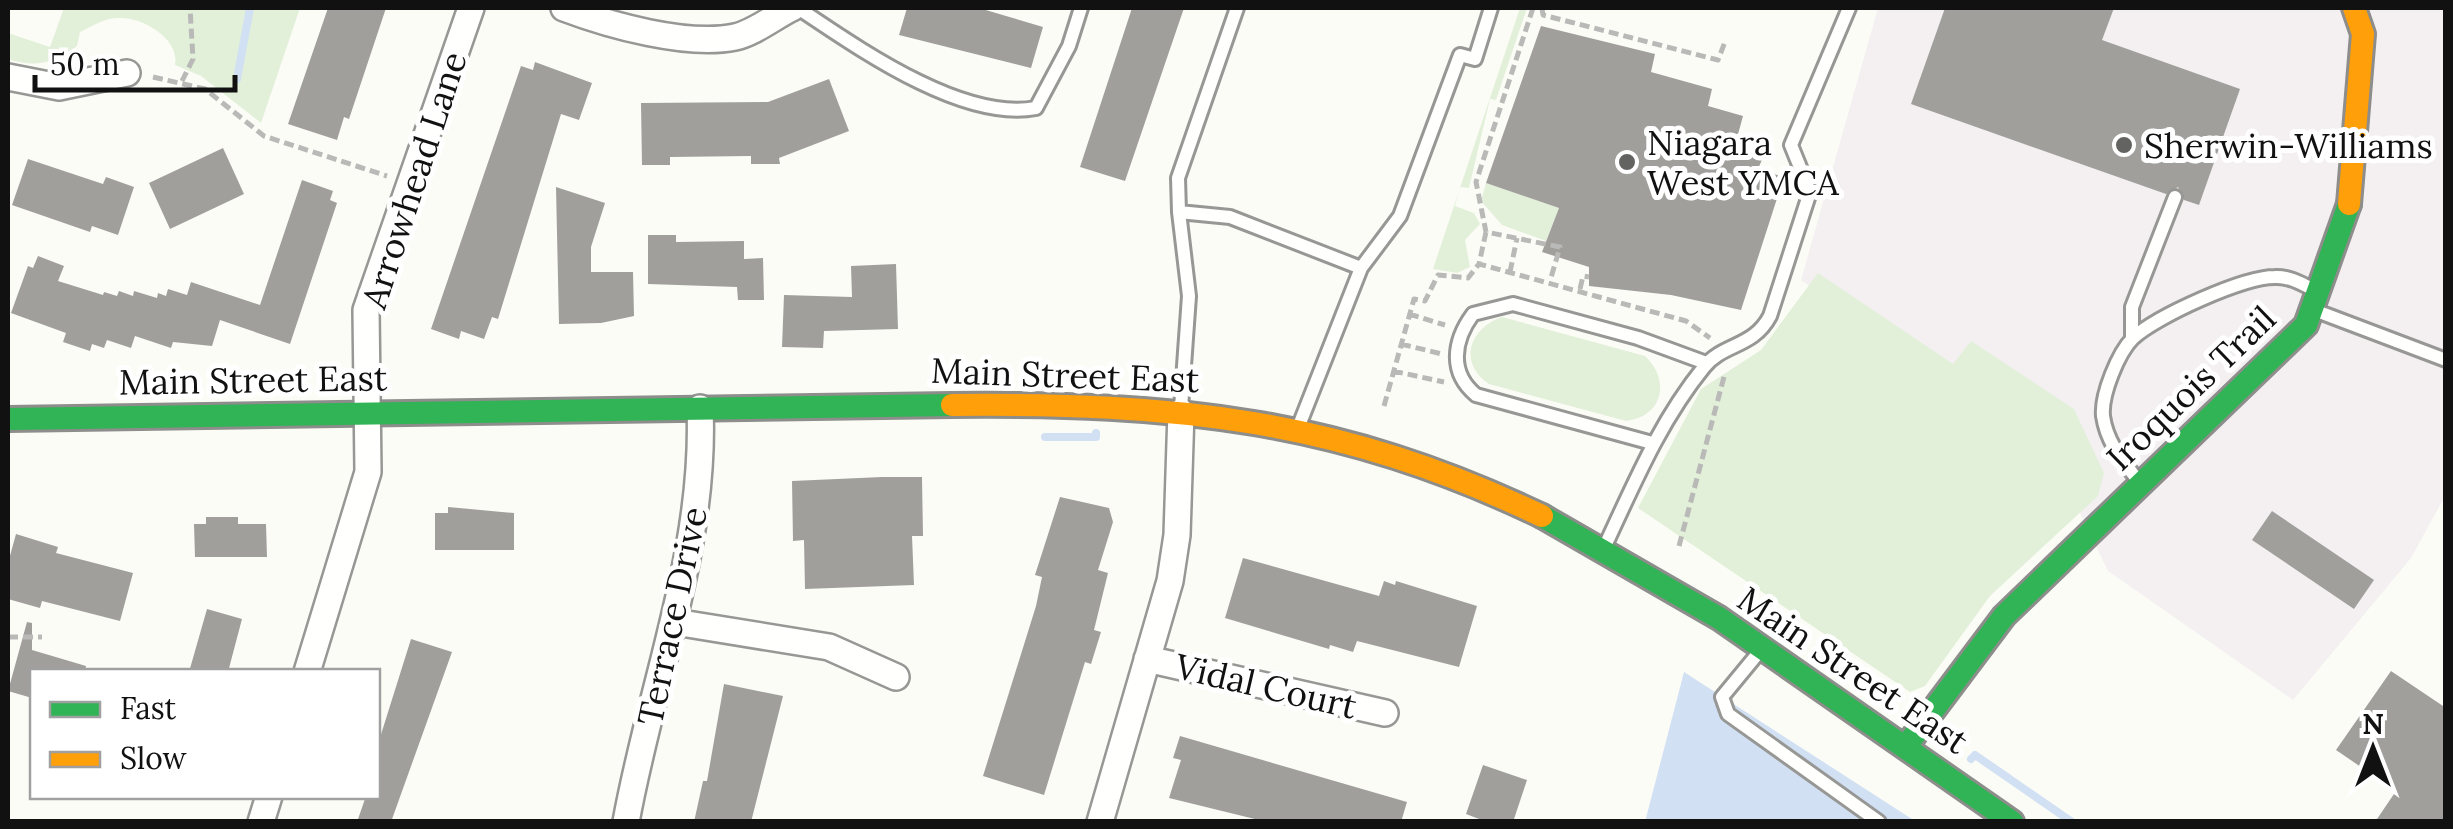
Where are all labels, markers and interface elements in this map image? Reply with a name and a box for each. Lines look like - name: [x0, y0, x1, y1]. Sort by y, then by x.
- scale bar: [35, 30, 235, 92]
- text: 50 m: [50, 45, 120, 83]
- street label: Arrowhead Lane: [351, 46, 477, 315]
- place label: Niagara West YMCA: [1647, 120, 1840, 205]
- place label: Sherwin-Williams: [2144, 123, 2433, 168]
- marker: Sherwin-Williams: [2113, 134, 2135, 156]
- marker: Niagara West YMCA: [1616, 151, 1638, 173]
- street label: Iroquois Trail: [2097, 296, 2285, 480]
- street label: Main Street East: [930, 348, 1200, 402]
- street label: Main Street East: [118, 355, 388, 405]
- street label: Terrace Drive: [627, 503, 717, 729]
- street label: Main Street East: [1729, 576, 1977, 764]
- street label: Vidal Court: [1170, 643, 1361, 729]
- legend: [30, 669, 380, 799]
- text: Fast: [120, 689, 177, 727]
- north arrow: [2323, 699, 2423, 799]
- text: N: [2362, 706, 2384, 742]
- text: Slow: [120, 739, 186, 777]

